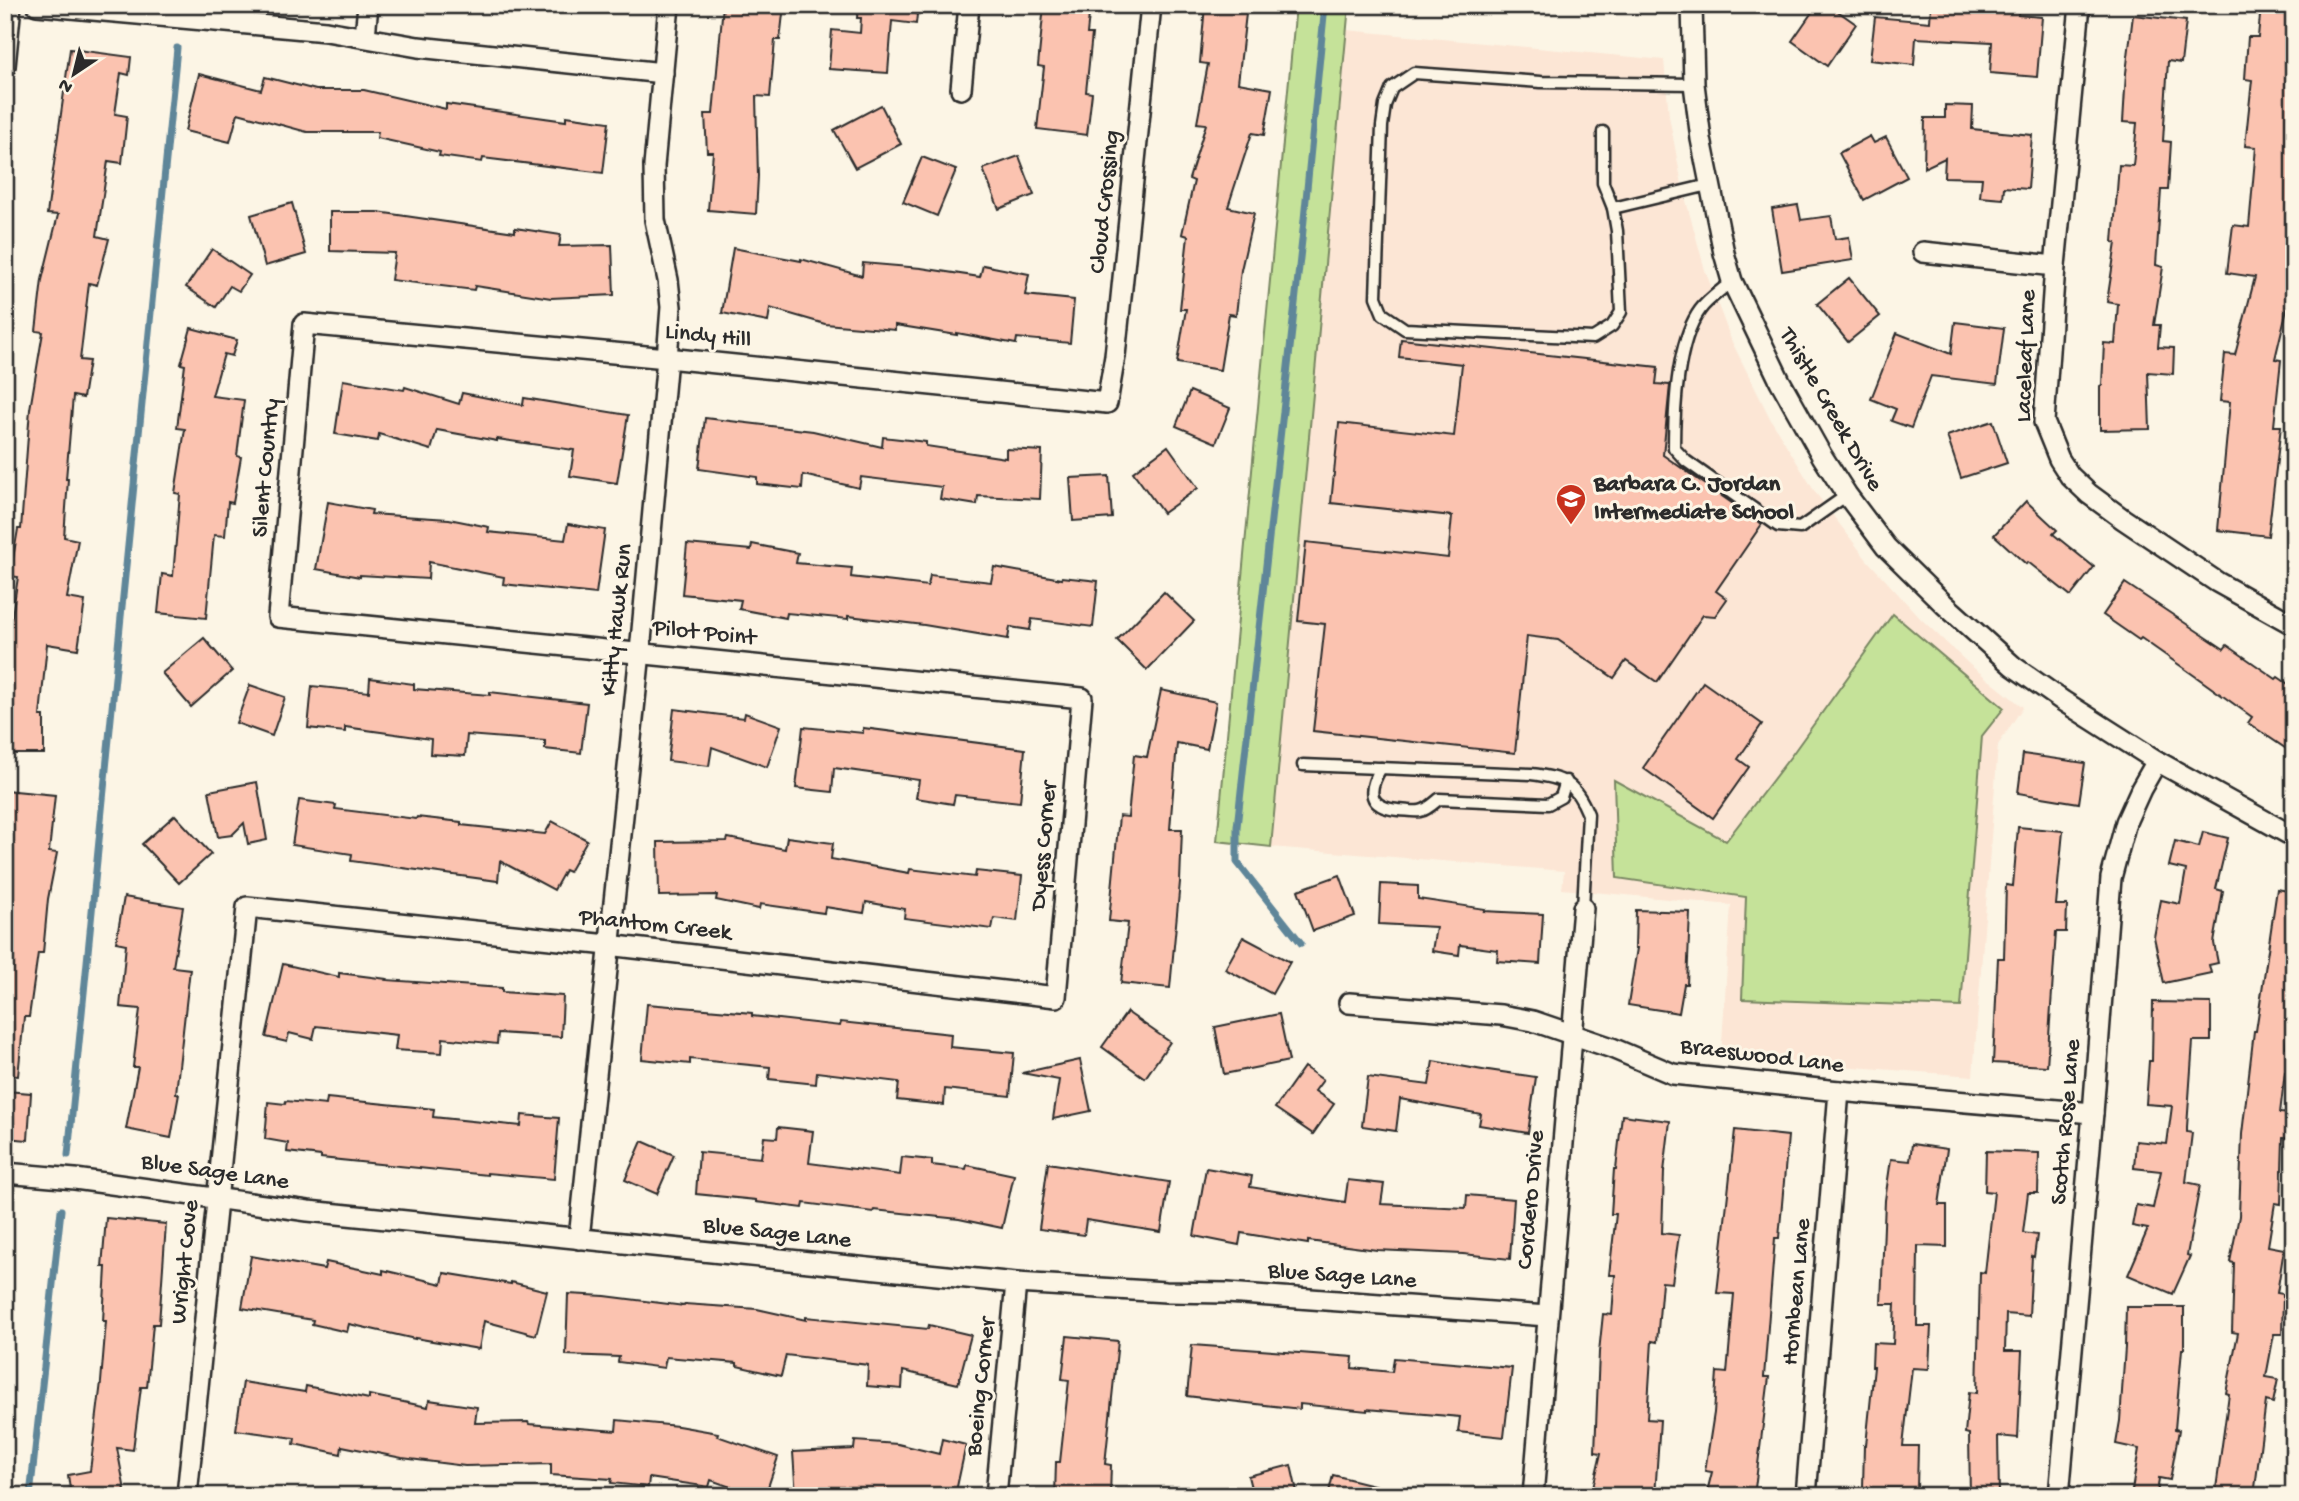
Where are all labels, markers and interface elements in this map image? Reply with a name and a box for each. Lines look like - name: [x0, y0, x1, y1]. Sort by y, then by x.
- north arrow: [38, 38, 108, 108]
- text: N: [55, 72, 78, 98]
- street label: Cloud Crossing: [1084, 129, 1128, 275]
- street label: Laceleaf Lane: [2010, 289, 2044, 423]
- street label: Lindy Hill: [664, 318, 752, 356]
- street label: Thistle Creek Drive: [1770, 321, 1889, 498]
- street label: Silent Country: [246, 397, 288, 539]
- place label: Barbara C. Jordan Intermediate School: [1593, 471, 1794, 528]
- school or university icon: Barbara C. Jordan Intermediate School: [1554, 482, 1588, 526]
- street label: Kitty Hawk Run: [596, 542, 640, 697]
- street label: Pilot Point: [650, 614, 759, 654]
- street label: Dyess Corner: [1025, 778, 1065, 914]
- street label: Phantom Creek: [577, 903, 735, 949]
- street label: Braeswood Lane: [1678, 1032, 1846, 1081]
- street label: Scotch Rose Lane: [2045, 1037, 2089, 1206]
- street label: Cordero Drive: [1511, 1129, 1553, 1271]
- street label: Blue Sage Lane: [138, 1148, 291, 1198]
- street label: Wright Cove: [165, 1198, 207, 1325]
- street label: Blue Sage Lane: [700, 1212, 853, 1256]
- street label: Hornbean Lane: [1777, 1217, 1819, 1367]
- street label: Blue Sage Lane: [1266, 1257, 1418, 1297]
- street label: Boeing Corner: [960, 1314, 1004, 1459]

